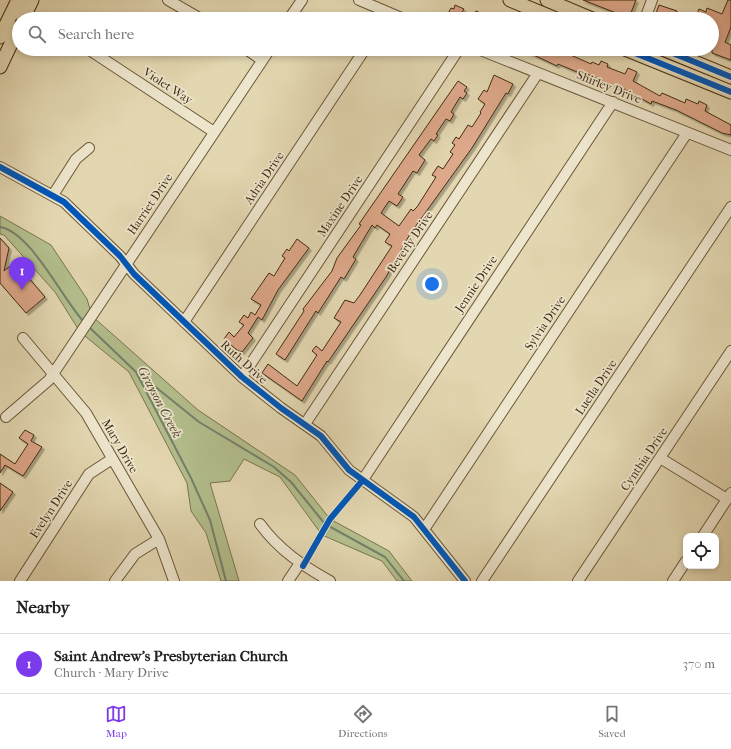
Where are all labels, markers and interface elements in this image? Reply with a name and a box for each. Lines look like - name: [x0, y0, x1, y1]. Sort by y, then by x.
- search box: [12, 12, 719, 56]
- icon: search: [26, 23, 48, 45]
- text: Search here: [58, 25, 134, 43]
- street label: Violet Way: [140, 64, 196, 107]
- street label: Shirley Drive: [574, 68, 644, 106]
- street label: Adria Drive: [241, 149, 287, 208]
- street label: Harriet Drive: [124, 171, 176, 237]
- street label: Maxine Drive: [314, 173, 366, 239]
- street label: Beverly Drive: [384, 208, 436, 276]
- street label: Jennie Drive: [451, 253, 500, 316]
- pin: 1: [9, 257, 35, 290]
- your location: [422, 274, 442, 294]
- street label: Sylvia Drive: [522, 293, 568, 353]
- street label: Ruth Drive: [218, 337, 270, 387]
- street label: Luella Drive: [572, 357, 620, 417]
- water label: Grayson Creek: [135, 364, 185, 441]
- street label: Mary Drive: [99, 417, 141, 475]
- street label: Cynthia Drive: [618, 425, 670, 493]
- street label: Evelyn Drive: [27, 477, 75, 541]
- map controls: [683, 533, 719, 569]
- button: locate: [683, 533, 719, 569]
- text: Nearby: [16, 597, 70, 617]
- text: Saint Andrew's Presbyterian Church: [54, 647, 288, 665]
- text: 1: [27, 656, 31, 671]
- text: 370 m: [683, 656, 715, 671]
- text: Church · Mary Drive: [54, 665, 169, 680]
- tab: Map: [105, 703, 127, 740]
- tab: Directions: [338, 703, 388, 740]
- tab: Saved: [598, 703, 626, 740]

